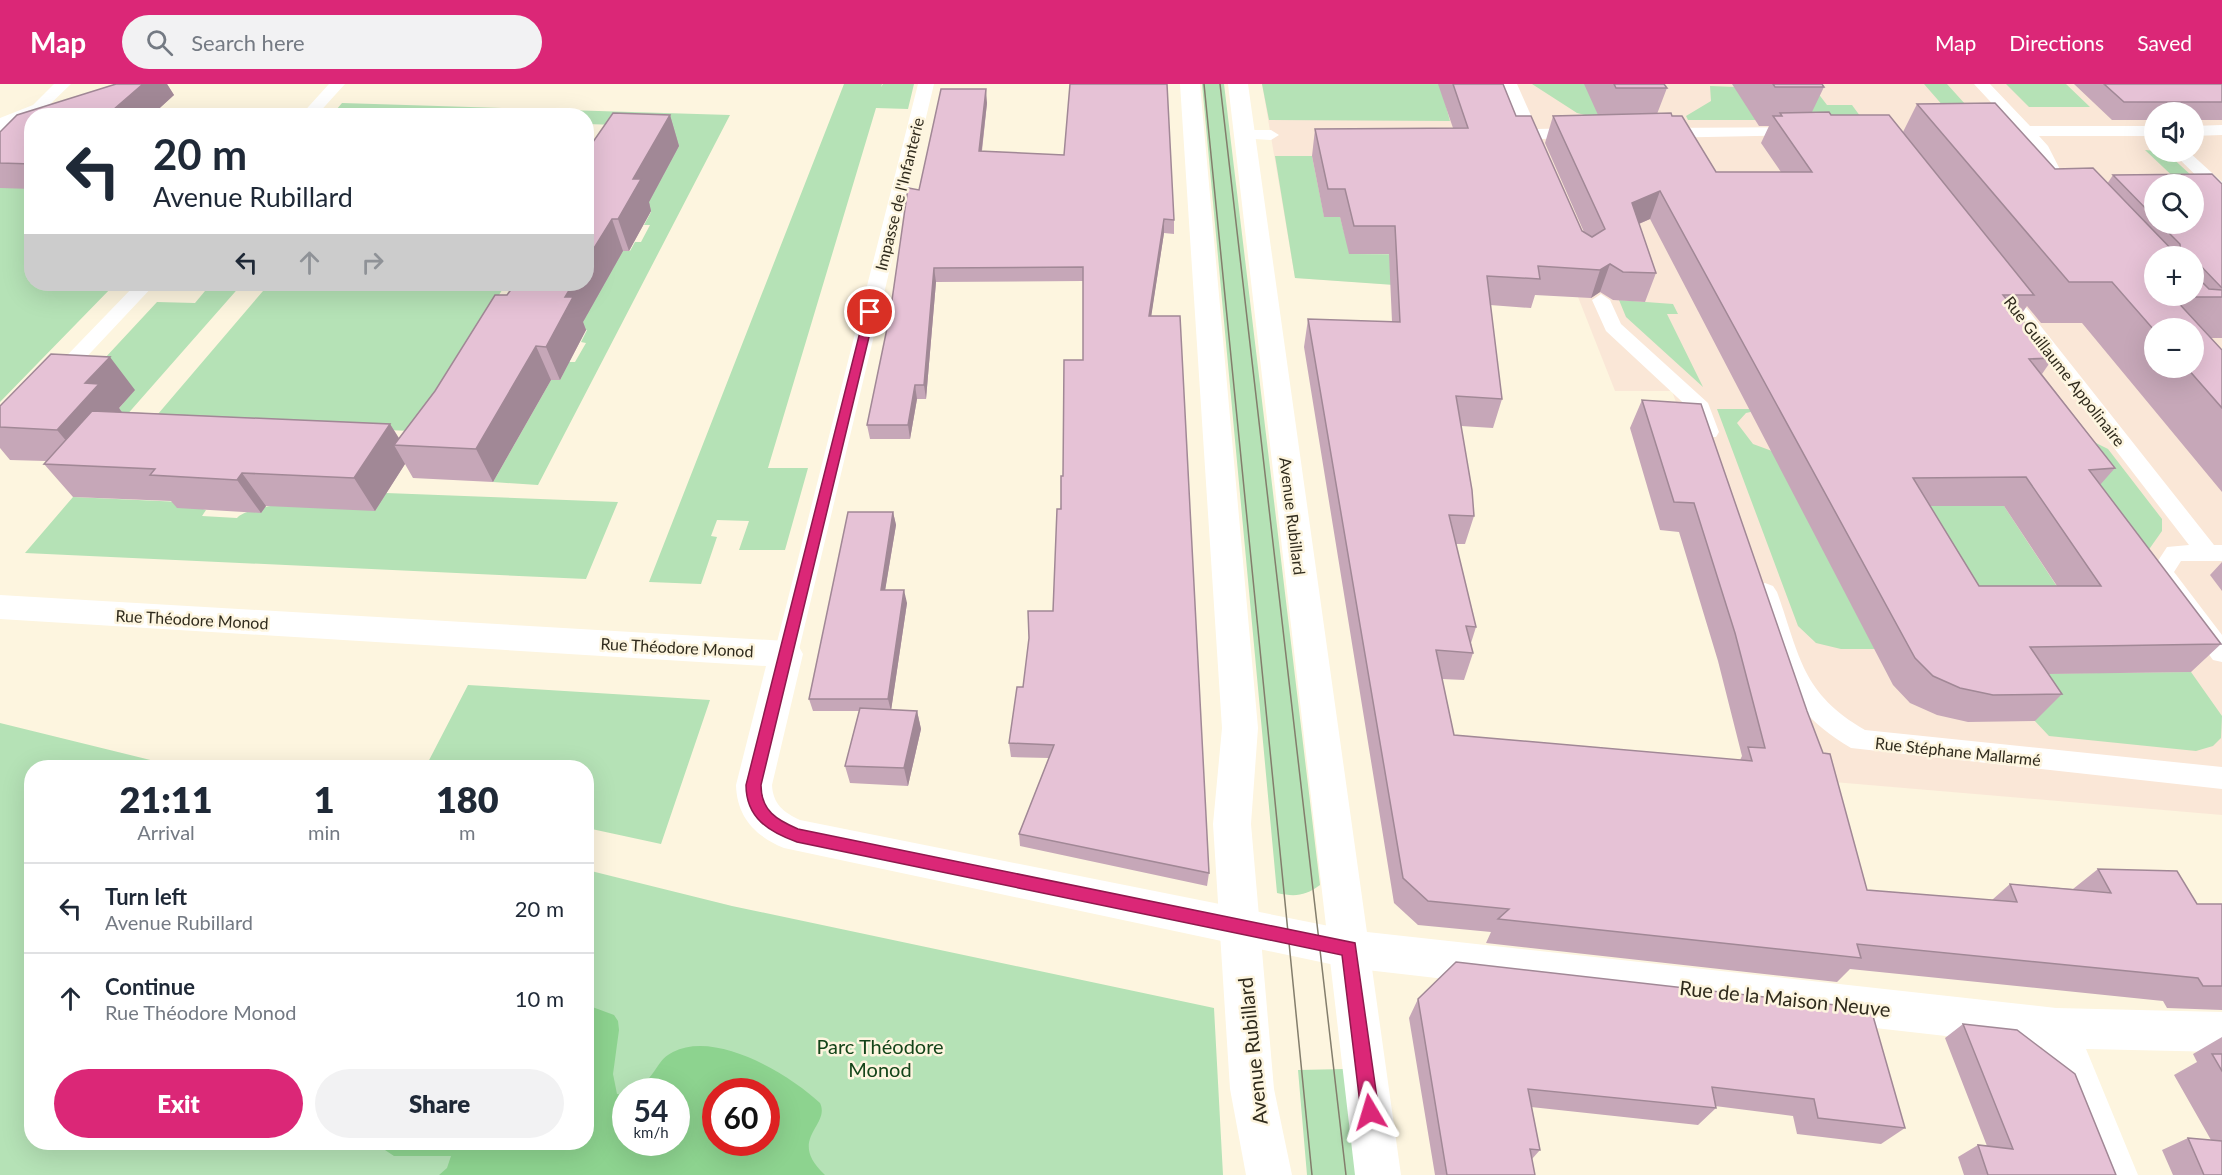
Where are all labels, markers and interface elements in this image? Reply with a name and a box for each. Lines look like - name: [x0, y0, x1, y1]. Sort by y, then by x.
- search box: [122, 15, 542, 69]
- text: Map: [30, 25, 86, 59]
- icon: search: [143, 26, 176, 59]
- text: Search here: [191, 29, 305, 56]
- text: Map: [1935, 30, 1976, 55]
- text: Directions: [2009, 30, 2104, 55]
- text: Saved: [2137, 30, 2192, 55]
- map controls: [2144, 102, 2204, 378]
- button: sound: [2144, 102, 2204, 162]
- street label: Impasse de l'Infanterie: [871, 115, 927, 273]
- text: 20 m: [153, 129, 247, 179]
- icon: left: [54, 132, 132, 210]
- button: search: [2144, 174, 2204, 234]
- text: Avenue Rubillard: [153, 180, 353, 213]
- icon: left: [230, 246, 263, 279]
- icon: ahead: [293, 246, 326, 279]
- icon: right: [356, 246, 389, 279]
- button: +: [2144, 246, 2204, 306]
- pin: [844, 286, 895, 337]
- street label: Rue Guillaume Appolinaire: [2001, 292, 2129, 450]
- icon: arrive: [853, 295, 886, 328]
- button: −: [2144, 318, 2204, 378]
- street label: Avenue Rubillard: [1276, 456, 1310, 576]
- street label: Rue Théodore Monod: [115, 606, 269, 632]
- street label: Rue Théodore Monod: [600, 634, 754, 660]
- street label: Rue Stéphane Mallarmé: [1874, 733, 2042, 769]
- text: 21:11: [119, 777, 213, 821]
- text: 1: [314, 777, 335, 821]
- text: 180: [436, 777, 499, 821]
- text: Arrival: [137, 820, 195, 844]
- text: min: [308, 820, 340, 844]
- text: m: [459, 820, 475, 844]
- text: Turn left: [105, 883, 187, 910]
- icon: left: [54, 892, 87, 925]
- text: 20 m: [515, 895, 564, 922]
- text: Avenue Rubillard: [105, 910, 253, 934]
- text: Continue: [105, 973, 195, 1000]
- street label: Rue de la Maison Neuve: [1678, 975, 1892, 1021]
- street label: Avenue Rubillard: [1232, 976, 1272, 1126]
- icon: ahead: [54, 982, 87, 1015]
- text: 10 m: [515, 985, 564, 1012]
- text: Rue Théodore Monod: [105, 1000, 296, 1024]
- park label: Parc Théodore Monod: [816, 1034, 944, 1081]
- button: Exit: [54, 1069, 303, 1138]
- button: Share: [315, 1069, 564, 1138]
- speed limit sign: 60: [702, 1078, 780, 1156]
- position arrow: [1338, 1080, 1402, 1144]
- text: 54: [634, 1092, 668, 1128]
- text: km/h: [633, 1123, 669, 1141]

